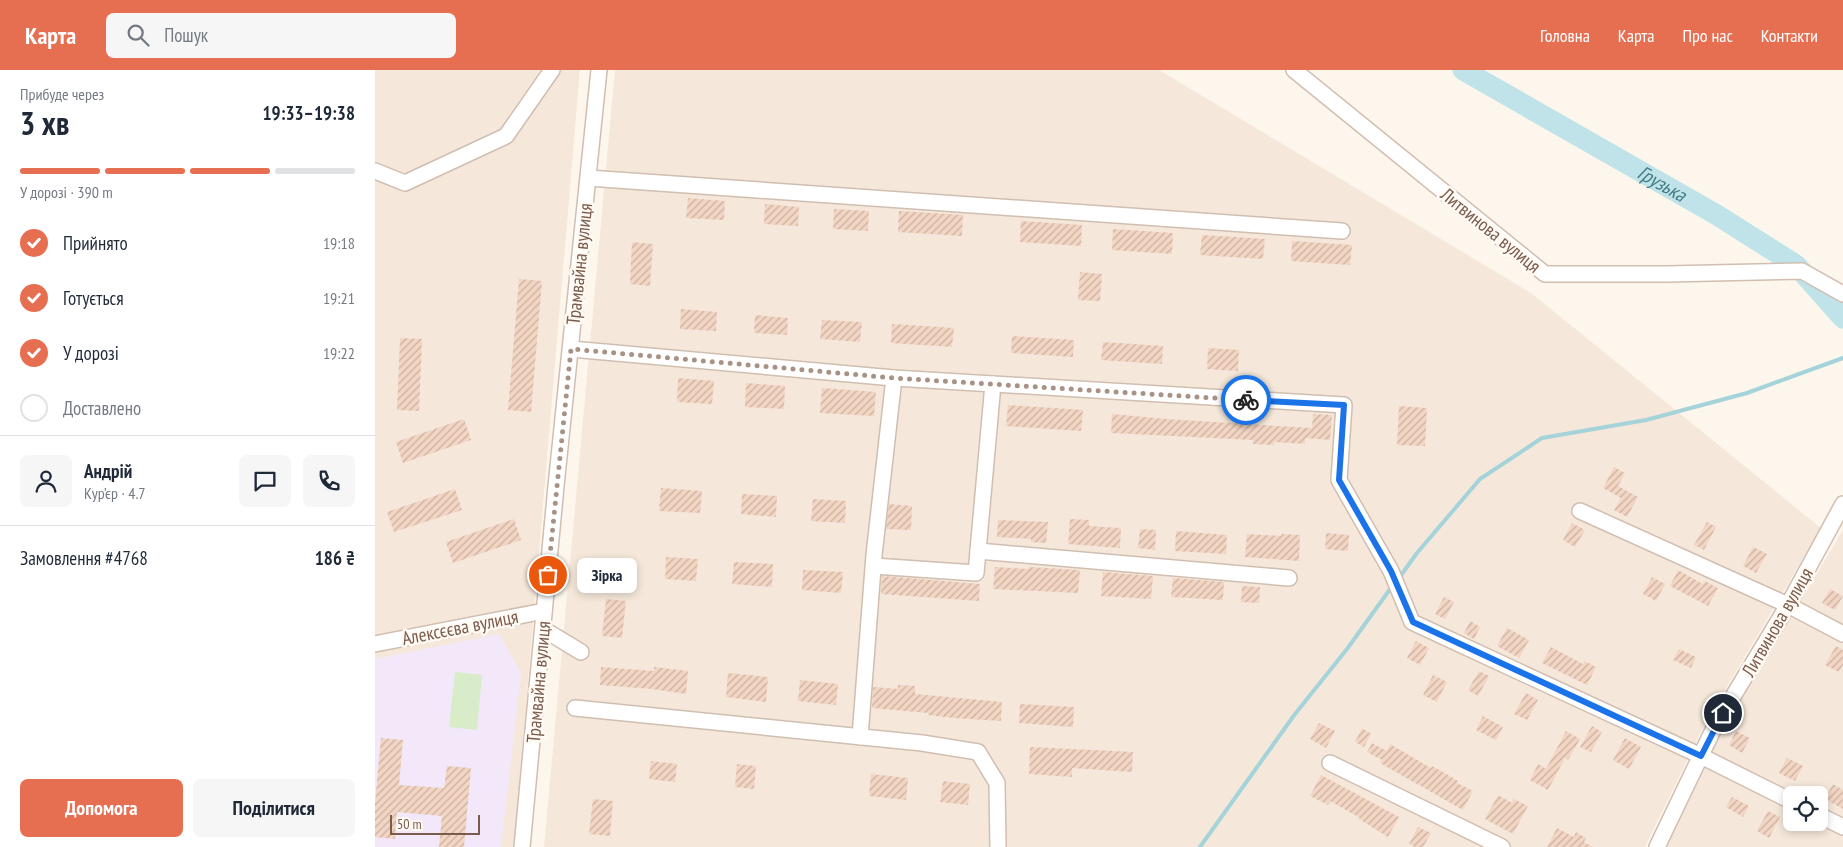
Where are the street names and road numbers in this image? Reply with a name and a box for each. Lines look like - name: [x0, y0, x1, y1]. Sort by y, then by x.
- street label: Литвинова вулиця: [1435, 182, 1546, 278]
- street label: Трамвайна вулиця: [561, 202, 597, 326]
- street label: Литвинова вулиця: [1736, 563, 1818, 682]
- street label: Алексєєва вулиця: [400, 604, 520, 650]
- street label: Трамвайна вулиця: [521, 620, 555, 744]

